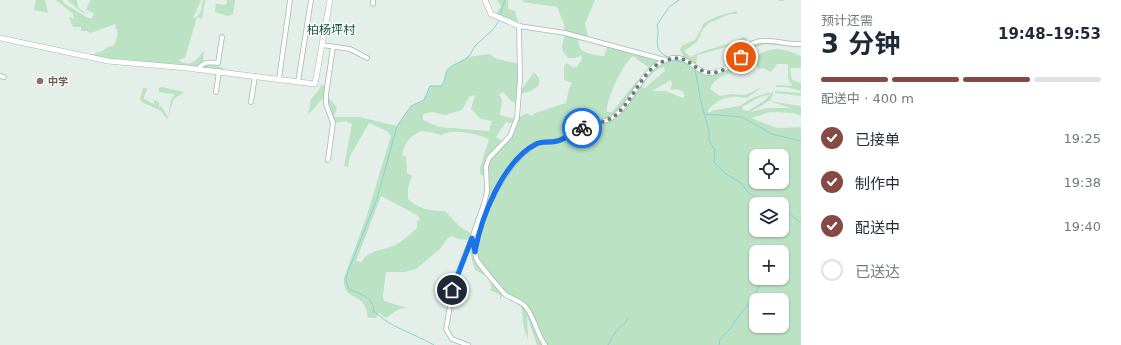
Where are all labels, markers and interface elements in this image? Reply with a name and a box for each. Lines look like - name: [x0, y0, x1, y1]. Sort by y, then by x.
- text: 预计还需: [821, 13, 873, 28]
- district label: 柏杨坪村: [307, 23, 356, 37]
- text: 19:48–19:53: [998, 25, 1101, 43]
- text: 3 分钟: [821, 29, 900, 59]
- pin: [724, 40, 758, 74]
- icon: bag: [730, 46, 752, 68]
- marker: 中学: [35, 76, 45, 86]
- place label: 中学: [48, 76, 68, 87]
- text: 配送中 · 400 m: [821, 91, 914, 106]
- courier: [562, 108, 602, 148]
- icon: bike: [571, 117, 593, 139]
- icon: check: [821, 127, 843, 149]
- text: 已接单: [855, 131, 900, 149]
- text: 19:25: [1064, 131, 1101, 146]
- map controls: [749, 149, 789, 333]
- button: locate: [749, 149, 789, 189]
- icon: check: [821, 171, 843, 193]
- text: 制作中: [855, 175, 900, 193]
- text: 19:38: [1064, 175, 1101, 190]
- button: layers: [749, 197, 789, 237]
- icon: check: [821, 215, 843, 237]
- text: 配送中: [855, 219, 900, 237]
- text: 19:40: [1064, 219, 1101, 234]
- button: +: [749, 245, 789, 285]
- text: 已送达: [855, 263, 900, 281]
- pin: [435, 273, 469, 307]
- icon: home: [441, 279, 463, 301]
- button: −: [749, 293, 789, 333]

